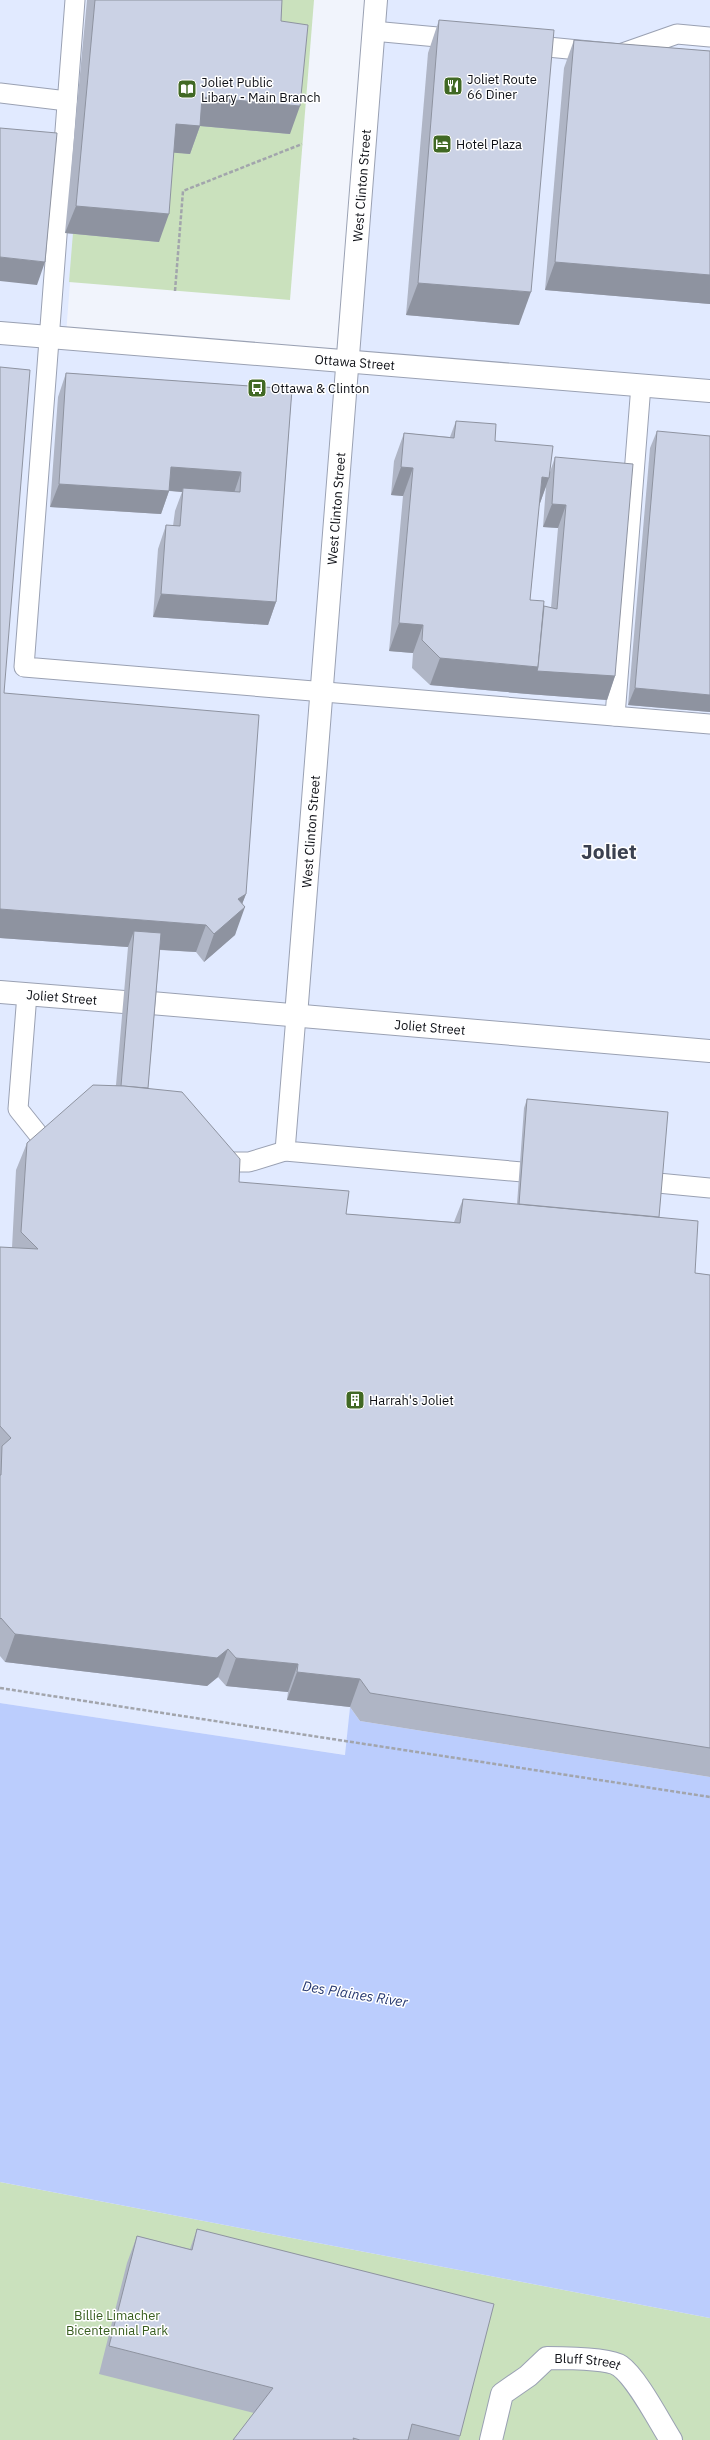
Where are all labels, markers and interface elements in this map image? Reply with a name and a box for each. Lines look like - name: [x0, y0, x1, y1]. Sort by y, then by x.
- place label: Joliet Route 66 Diner: [467, 71, 537, 103]
- place label: Joliet Public Libary - Main Branch: [201, 74, 321, 106]
- restaurant icon: Joliet Route 66 Diner: [442, 75, 464, 97]
- library icon: Joliet Public Libary - Main Branch: [176, 78, 198, 100]
- street label: West Clinton Street: [349, 129, 375, 242]
- hotel icon: Hotel Plaza: [431, 133, 453, 155]
- place label: Hotel Plaza: [456, 136, 522, 153]
- street label: Ottawa Street: [314, 351, 396, 374]
- bus stop icon: Ottawa & Clinton: [246, 377, 268, 399]
- place label: Ottawa & Clinton: [271, 380, 370, 397]
- street label: West Clinton Street: [324, 452, 349, 565]
- street label: West Clinton Street: [298, 775, 324, 888]
- district label: Joliet: [581, 837, 637, 865]
- street label: Joliet Street: [26, 986, 98, 1009]
- street label: Joliet Street: [394, 1016, 466, 1039]
- building icon: Harrah's Joliet: [344, 1389, 366, 1411]
- place label: Harrah's Joliet: [369, 1392, 454, 1409]
- water label: Des Plaines River: [301, 1977, 410, 2011]
- park label: Billie Limacher Bicentennial Park: [66, 2307, 168, 2339]
- street label: Bluff Street: [554, 2350, 624, 2374]

